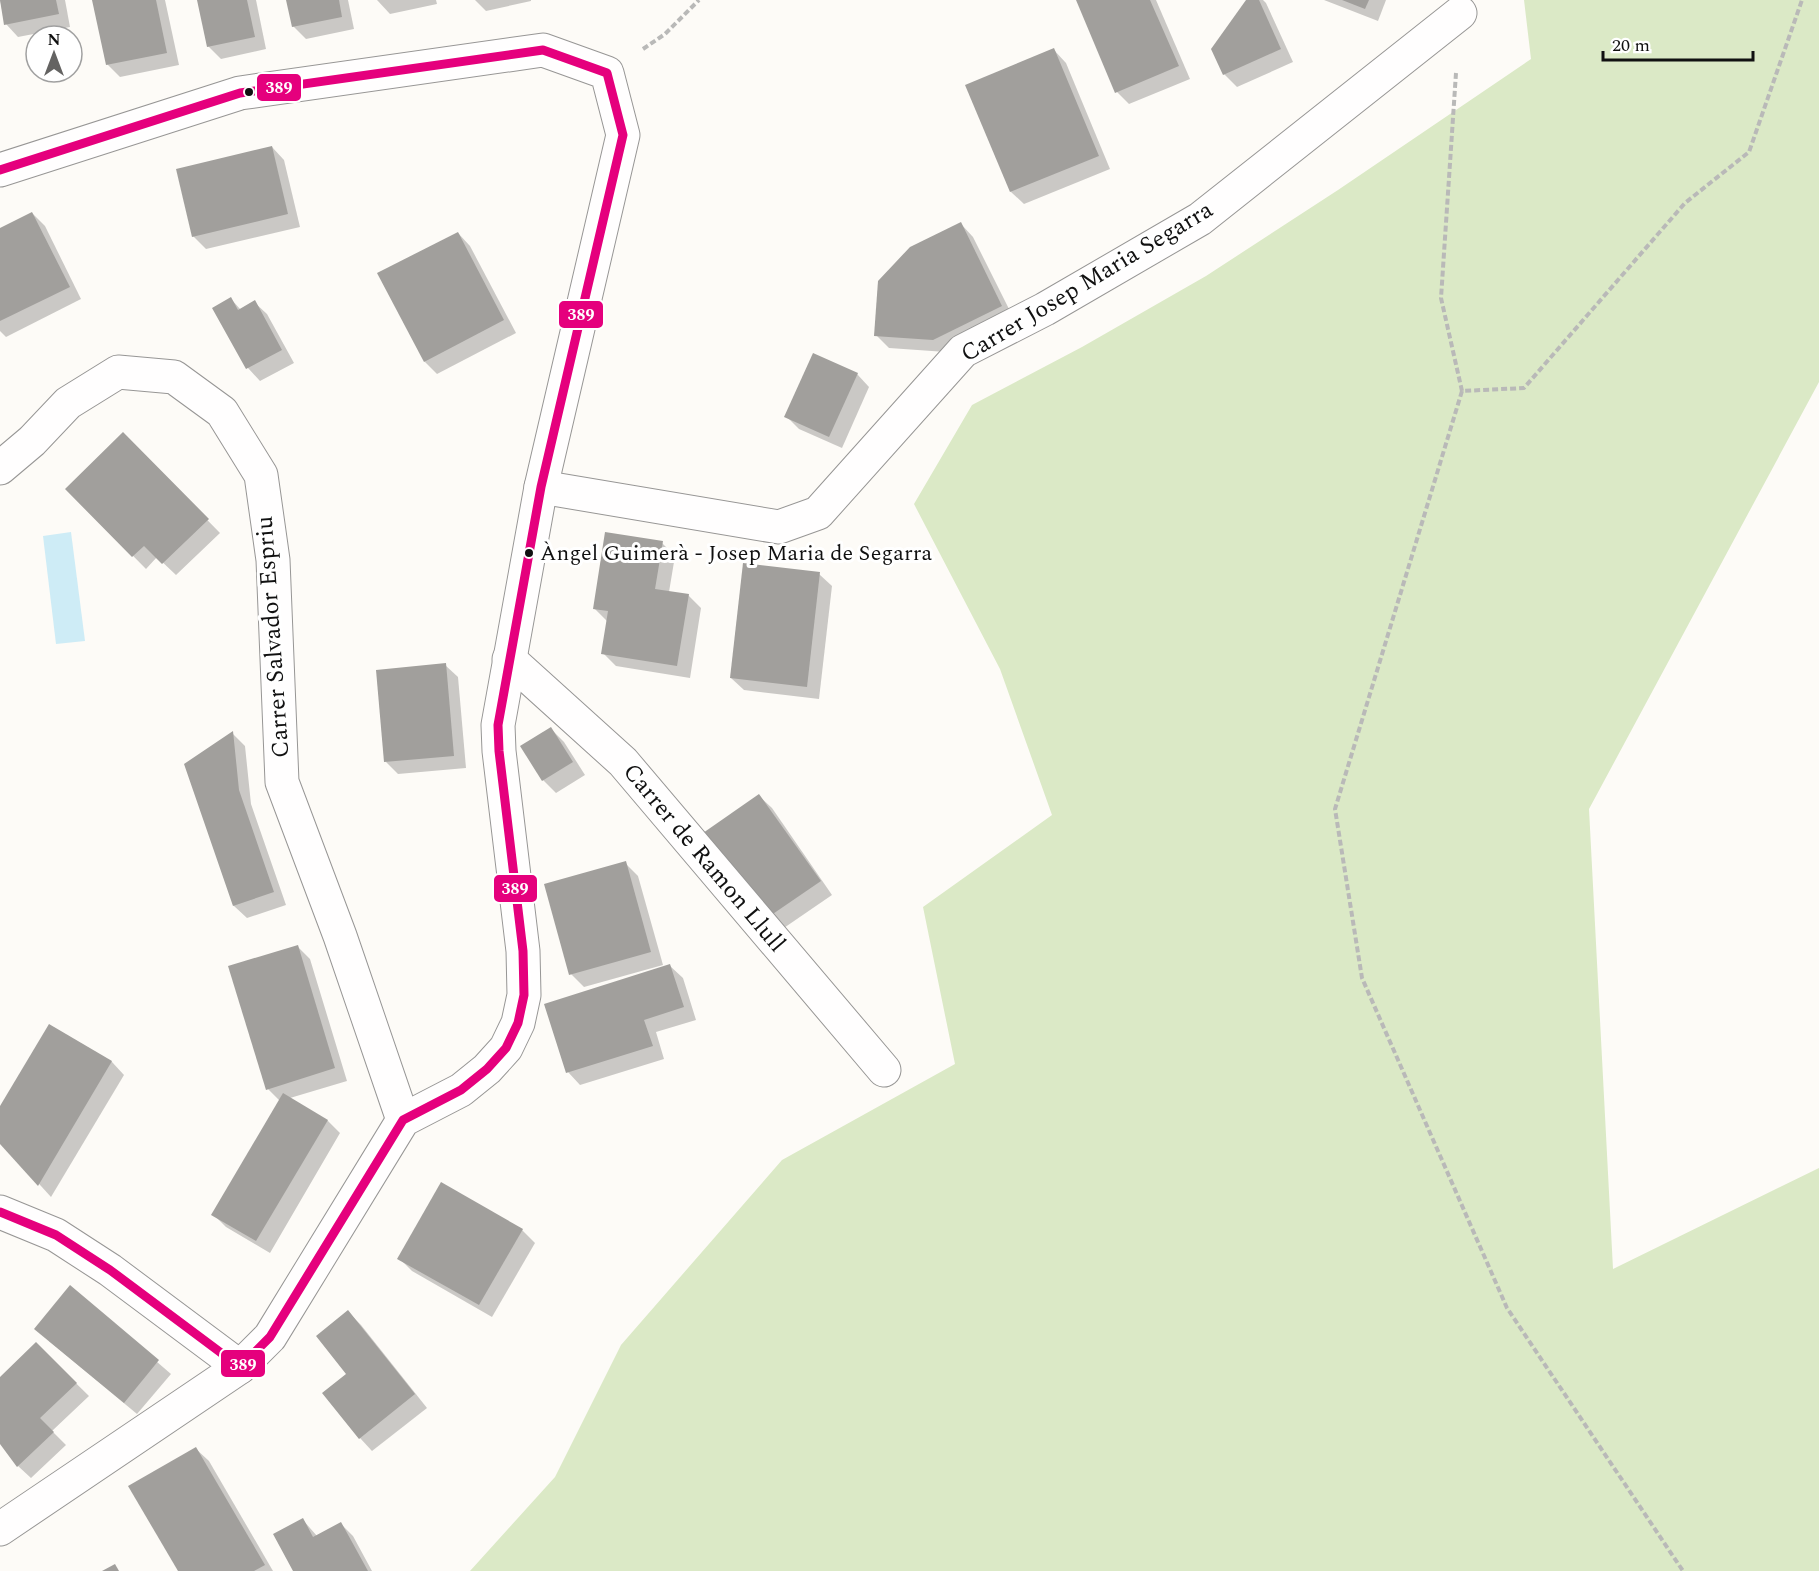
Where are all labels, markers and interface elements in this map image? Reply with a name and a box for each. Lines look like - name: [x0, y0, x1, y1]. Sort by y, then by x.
- north arrow: [24, 24, 84, 84]
- scale bar: [1603, 24, 1753, 62]
- text: N: [47, 28, 61, 52]
- text: 20 m: [1612, 32, 1650, 59]
- line badge: 389: [256, 73, 302, 102]
- text: 389: [266, 76, 292, 100]
- unlabelled marker: [243, 86, 255, 98]
- street label: Carrer Josep Maria Segarra: [954, 192, 1220, 372]
- line badge: 389: [558, 300, 604, 329]
- text: 389: [568, 303, 594, 327]
- street label: Carrer Salvador Espriu: [247, 515, 299, 759]
- place label: Àngel Guimerà - Josep Maria de Segarra: [540, 537, 933, 570]
- marker: Àngel Guimerà - Josep Maria de Segarra: [523, 547, 535, 559]
- street label: Carrer de Ramon Llull: [614, 755, 794, 961]
- line badge: 389: [493, 874, 538, 903]
- text: 389: [502, 877, 528, 901]
- line badge: 389: [220, 1349, 266, 1378]
- text: 389: [230, 1353, 256, 1377]

